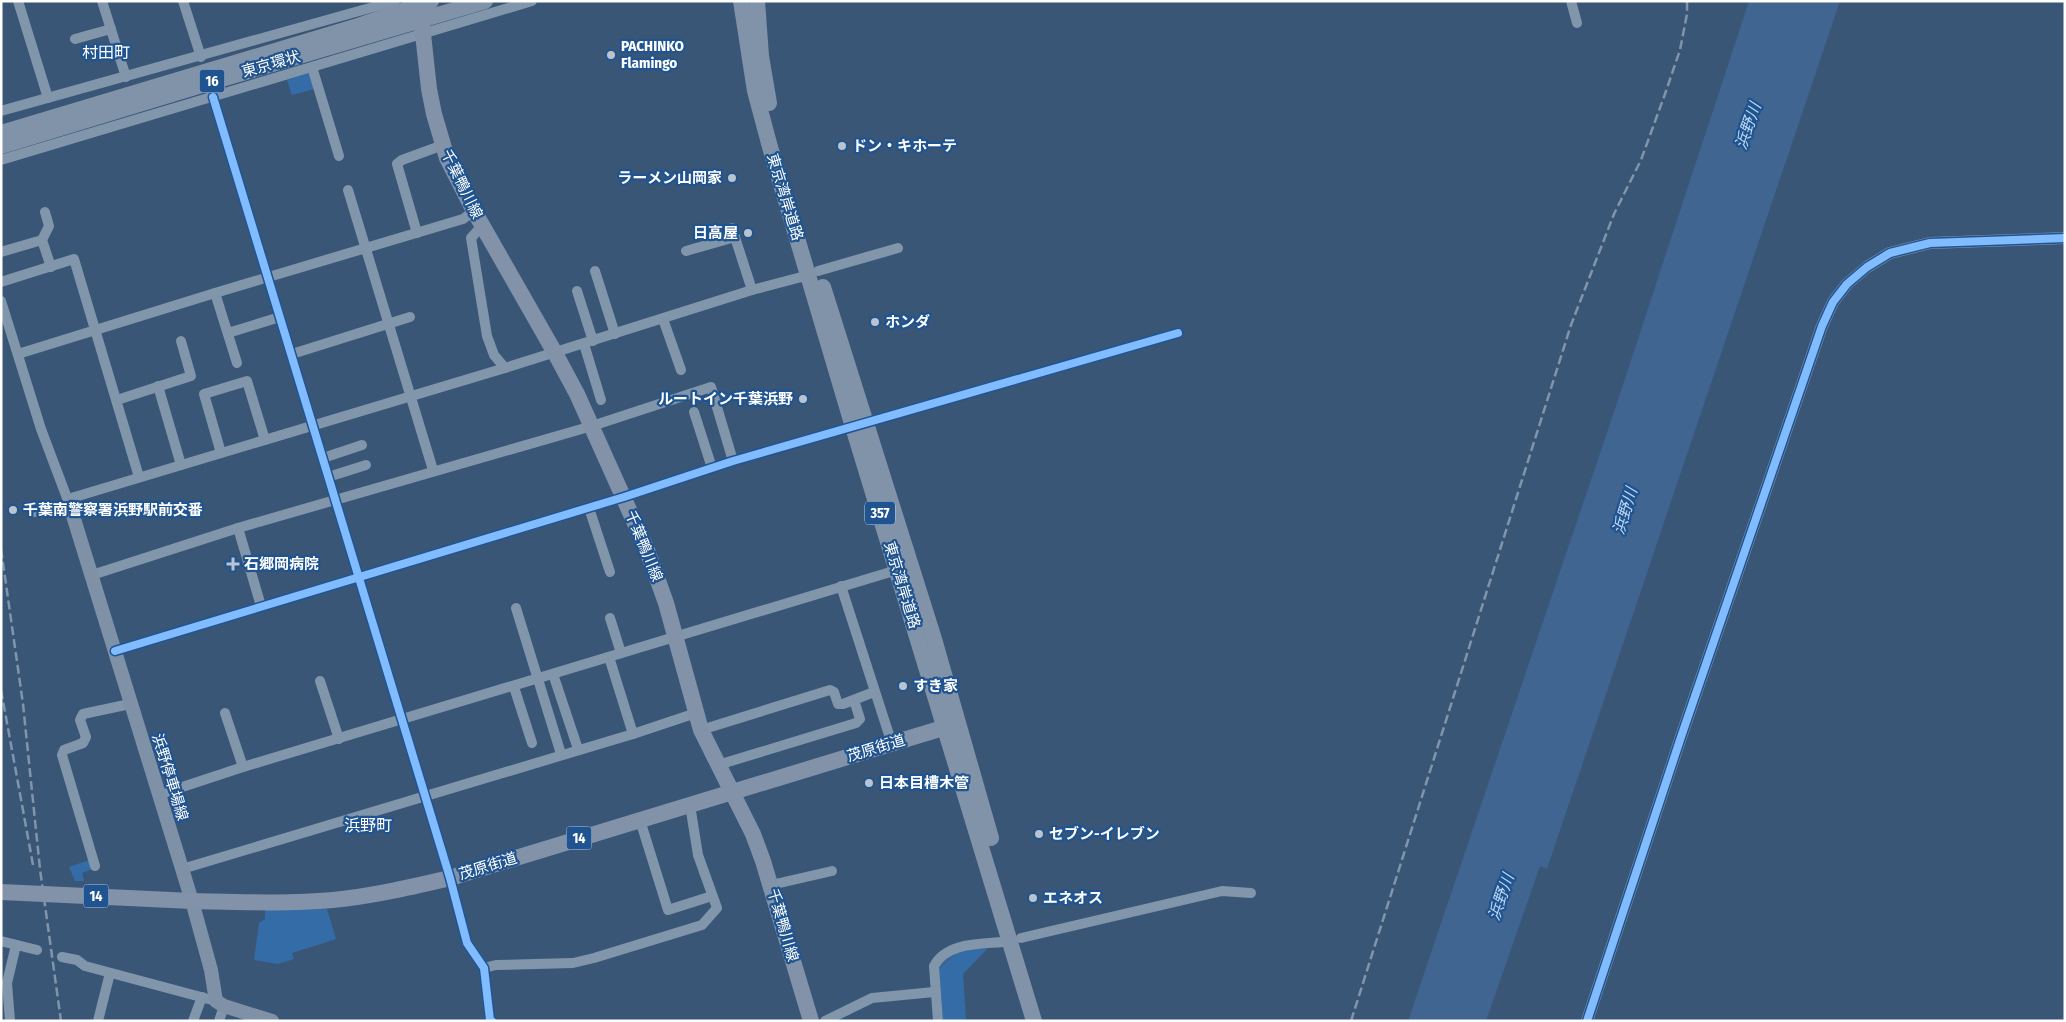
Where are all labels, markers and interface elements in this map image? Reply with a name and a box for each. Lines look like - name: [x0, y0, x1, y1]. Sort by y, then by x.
- place label: PACHINKO Flamingo: [621, 37, 684, 72]
- district label: 村田町: [82, 43, 130, 62]
- street label: 東京環状: [240, 47, 302, 81]
- marker: PACHINKO Flamingo: [605, 49, 617, 61]
- road number: 16: [200, 70, 224, 92]
- water label: 浜野川: [1731, 98, 1765, 152]
- place label: ドン・キホーテ: [852, 137, 957, 155]
- marker: ドン・キホーテ: [836, 140, 848, 152]
- street label: 千葉鴨川線: [437, 146, 487, 222]
- street label: 東京湾岸道路: [763, 151, 807, 243]
- place label: ラーメン山岡家: [618, 169, 722, 187]
- marker: ラーメン山岡家: [726, 172, 738, 184]
- place label: 日高屋: [693, 224, 738, 242]
- marker: 日高屋: [742, 227, 754, 239]
- place label: ホンダ: [885, 313, 930, 331]
- marker: ホンダ: [869, 316, 881, 328]
- place label: ルートイン千葉浜野: [658, 390, 793, 408]
- marker: ルートイン千葉浜野: [797, 393, 809, 405]
- water label: 浜野川: [1609, 483, 1642, 537]
- place label: 千葉南警察署浜野駅前交番: [23, 501, 203, 519]
- road number: 357: [865, 502, 895, 524]
- marker: 千葉南警察署浜野駅前交番: [7, 504, 19, 516]
- street label: 千葉鴨川線: [622, 508, 666, 584]
- street label: 東京湾岸道路: [880, 539, 924, 631]
- place label: 石郷岡病院: [244, 555, 319, 573]
- marker: 石郷岡病院: [226, 557, 240, 571]
- place label: すき家: [913, 677, 958, 695]
- marker: すき家: [897, 680, 909, 692]
- street label: 浜野停車場線: [148, 731, 192, 823]
- street label: 茂原街道: [845, 731, 907, 765]
- place label: 日本目槽木管: [879, 774, 969, 792]
- marker: 日本目槽木管: [863, 777, 875, 789]
- district label: 浜野町: [344, 816, 392, 835]
- place label: セブン-イレブン: [1049, 825, 1160, 843]
- road number: 14: [566, 826, 592, 850]
- marker: セブン-イレブン: [1033, 828, 1045, 840]
- street label: 茂原街道: [457, 849, 519, 883]
- water label: 浜野川: [1484, 869, 1518, 923]
- road number: 14: [84, 884, 108, 908]
- street label: 千葉鴨川線: [764, 886, 802, 964]
- place label: エネオス: [1043, 889, 1103, 907]
- marker: エネオス: [1027, 892, 1039, 904]

